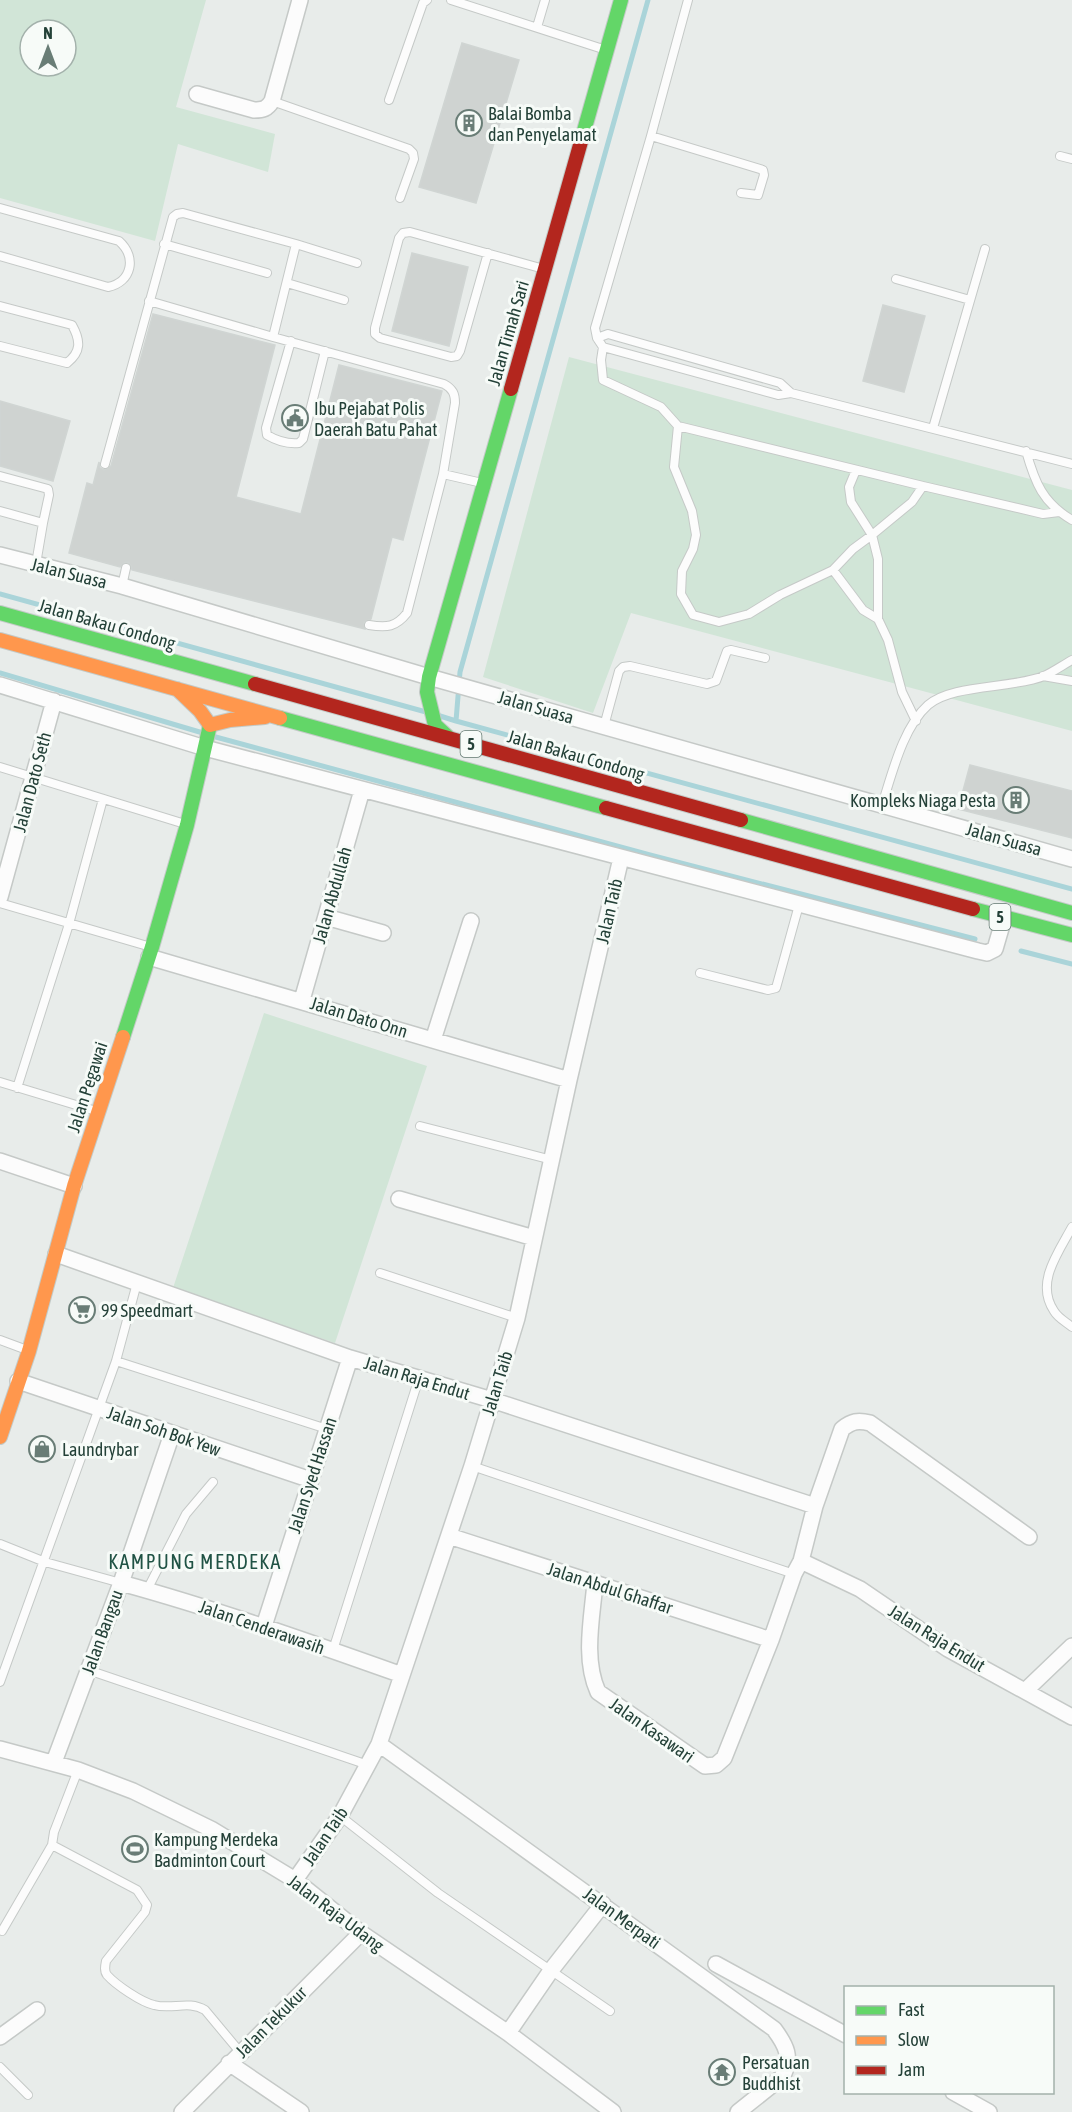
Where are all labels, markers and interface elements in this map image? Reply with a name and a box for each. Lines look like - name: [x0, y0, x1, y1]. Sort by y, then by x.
- north arrow: [18, 18, 78, 78]
- text: N: [43, 24, 53, 42]
- place label: Balai Bomba dan Penyelamat: [488, 103, 597, 145]
- building icon: Balai Bomba dan Penyelamat: [454, 108, 484, 138]
- street label: Jalan Timah Sari: [483, 278, 533, 388]
- place label: Ibu Pejabat Polis Daerah Batu Pahat: [314, 398, 438, 440]
- public building icon: Ibu Pejabat Polis Daerah Batu Pahat: [280, 403, 310, 433]
- street label: Jalan Suasa: [29, 553, 109, 593]
- street label: Jalan Bakau Condong: [36, 594, 178, 654]
- street label: Jalan Suasa: [496, 686, 576, 728]
- street label: Jalan Bakau Condong: [505, 725, 647, 785]
- street label: Jalan Dato Seth: [9, 730, 55, 834]
- road number: 5: [460, 731, 482, 757]
- building icon: Kompleks Niaga Pesta: [1001, 785, 1031, 815]
- place label: Kompleks Niaga Pesta: [850, 790, 996, 811]
- street label: Jalan Suasa: [964, 818, 1044, 860]
- street label: Jalan Abdullah: [308, 844, 356, 946]
- street label: Jalan Taib: [591, 876, 627, 946]
- road number: 5: [990, 904, 1010, 930]
- street label: Jalan Dato Onn: [308, 992, 410, 1042]
- street label: Jalan Pegawai: [62, 1039, 112, 1135]
- supermarket icon: 99 Speedmart: [67, 1295, 97, 1325]
- place label: 99 Speedmart: [101, 1300, 193, 1321]
- street label: Jalan Taib: [477, 1348, 517, 1418]
- street label: Jalan Raja Endut: [362, 1352, 472, 1404]
- street label: Jalan Soh Bok Yew: [104, 1402, 224, 1460]
- street label: Jalan Syed Hassan: [283, 1414, 341, 1536]
- shop icon: Laundrybar: [27, 1434, 57, 1464]
- place label: Laundrybar: [62, 1439, 139, 1460]
- district label: KAMPUNG MERDEKA: [108, 1550, 282, 1573]
- street label: Jalan Abdul Ghaffar: [545, 1558, 676, 1618]
- street label: Jalan Bangau: [77, 1587, 127, 1677]
- street label: Jalan Cenderawasih: [196, 1596, 328, 1658]
- street label: Jalan Raja Endut: [885, 1600, 989, 1676]
- street label: Jalan Kasawari: [606, 1693, 698, 1767]
- street label: Jalan Taib: [298, 1803, 352, 1869]
- place label: Kampung Merdeka Badminton Court: [154, 1829, 279, 1871]
- sports icon: Kampung Merdeka Badminton Court: [120, 1834, 150, 1864]
- street label: Jalan Raja Udang: [284, 1870, 388, 1956]
- street label: Jalan Merpati: [579, 1883, 665, 1953]
- street label: Jalan Tekukur: [231, 1982, 311, 2062]
- legend: [844, 1986, 1054, 2094]
- text: Fast: [898, 1999, 925, 2020]
- text: Slow: [898, 2029, 929, 2050]
- place label: Persatuan Buddhist: [742, 2052, 810, 2094]
- temple icon: Persatuan Buddhist: [707, 2057, 737, 2087]
- text: Jam: [898, 2059, 925, 2080]

